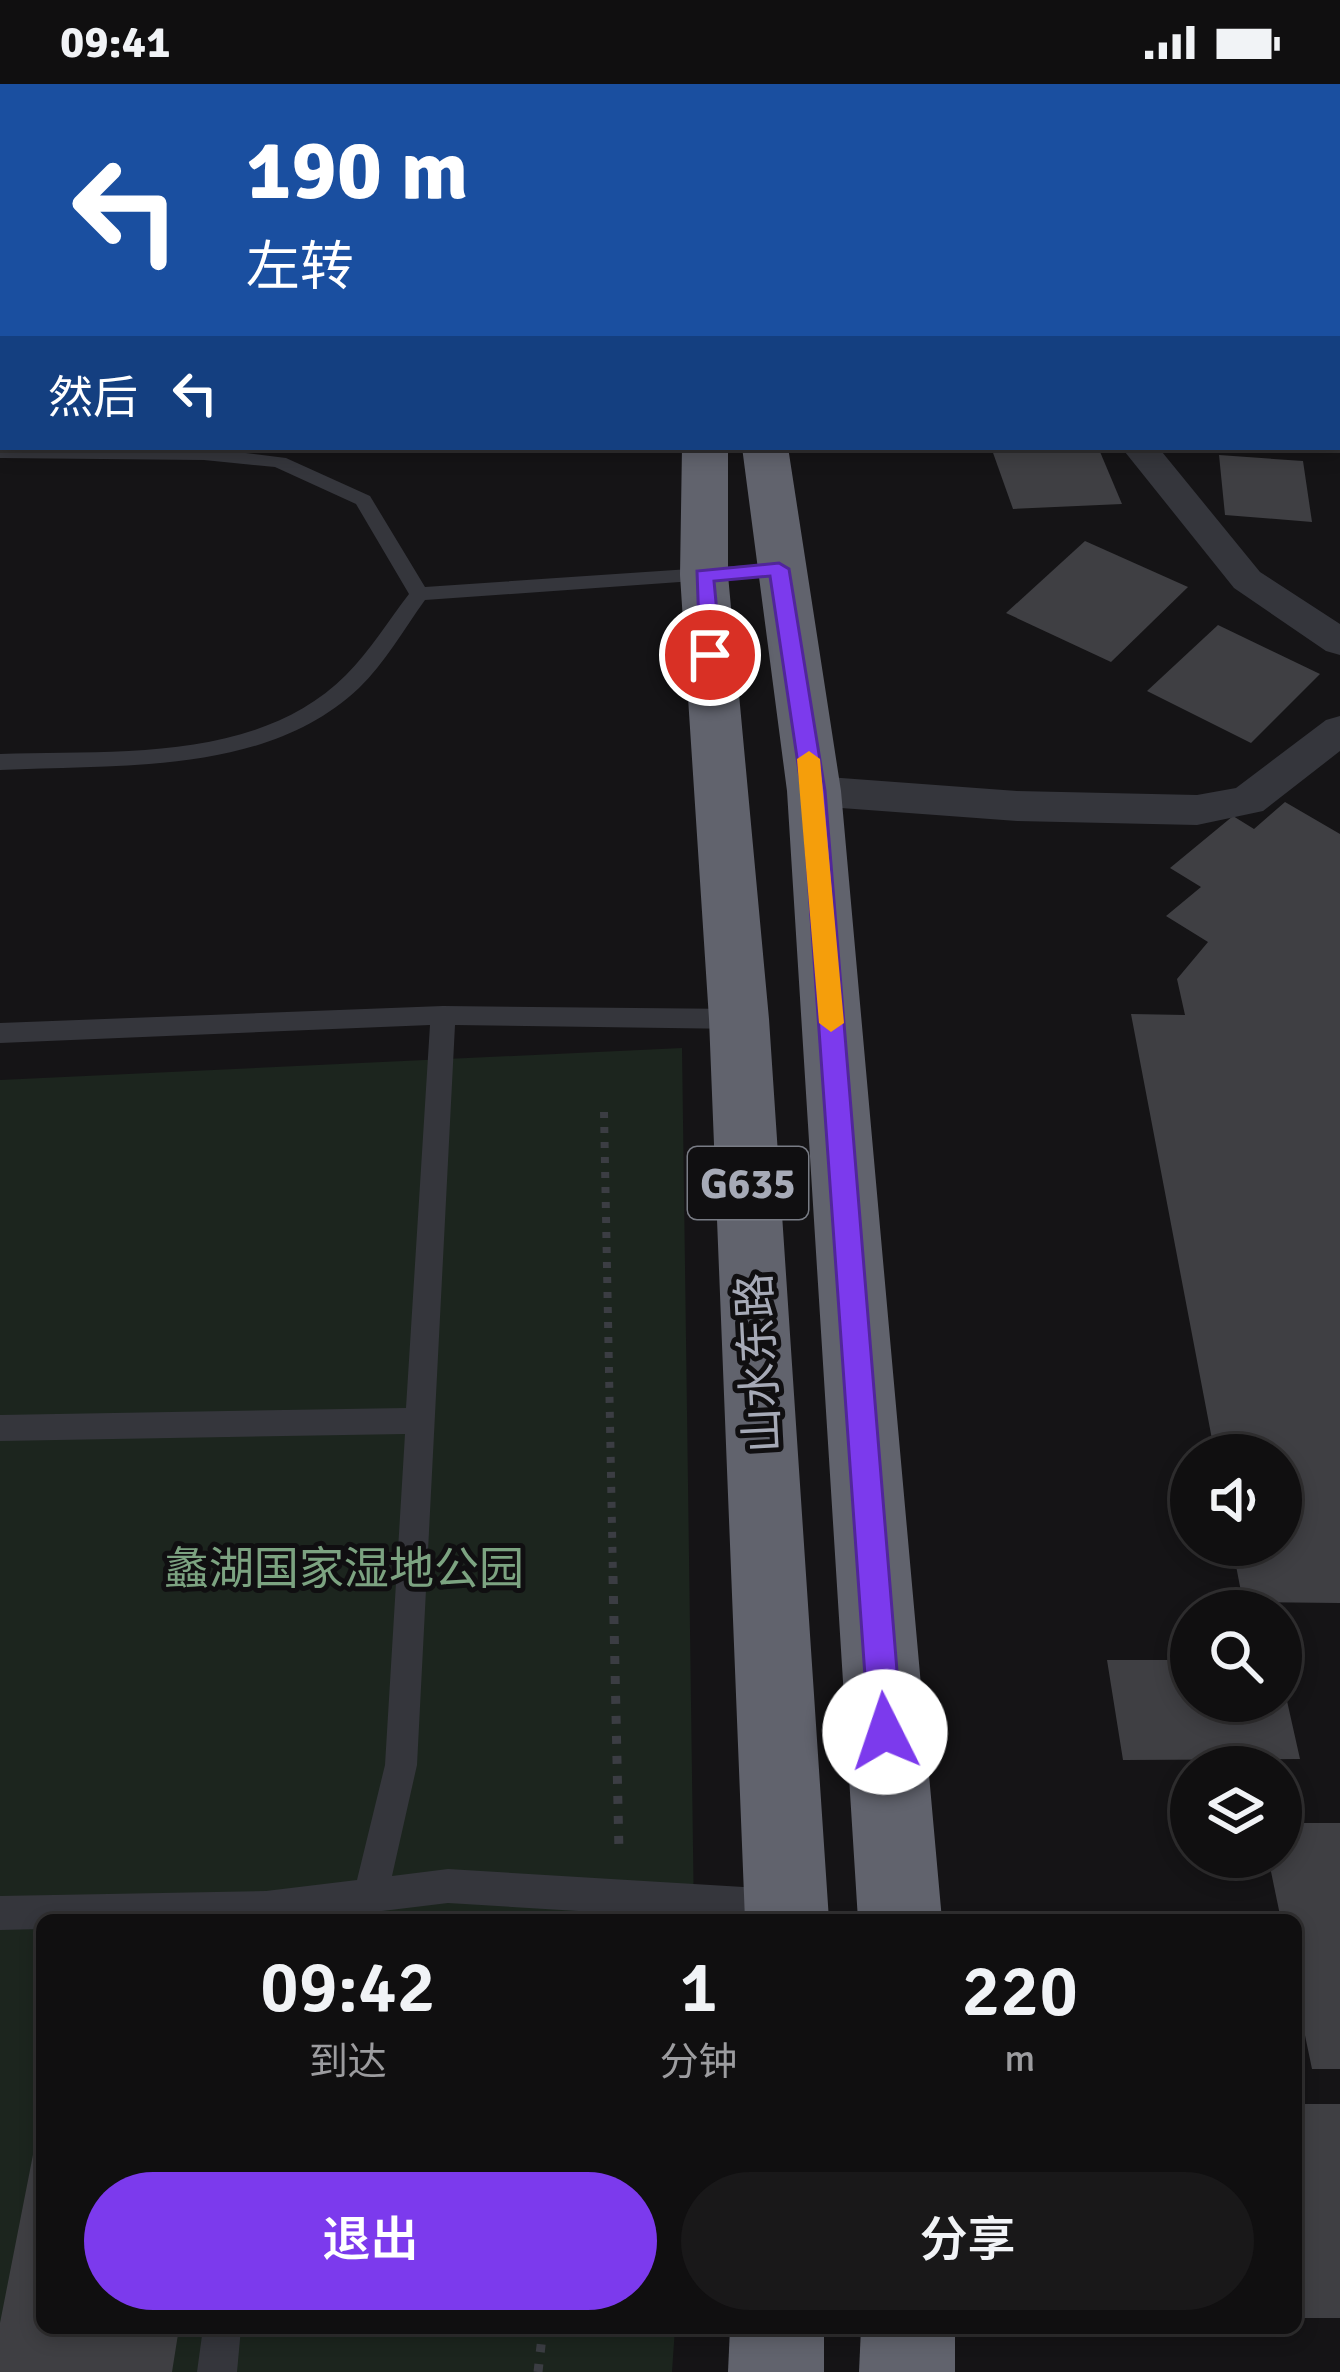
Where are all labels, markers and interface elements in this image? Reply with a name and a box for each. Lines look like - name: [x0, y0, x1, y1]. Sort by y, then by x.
- text: 09:41: [60, 15, 170, 70]
- text: 190 m: [246, 119, 468, 223]
- icon: left: [48, 132, 204, 288]
- text: 左转: [246, 234, 354, 301]
- icon: left: [162, 360, 228, 426]
- text: 然后: [48, 371, 138, 426]
- pin: [659, 604, 761, 706]
- icon: arrive: [677, 622, 743, 688]
- road number: G635: [688, 1147, 808, 1219]
- street label: 山水东路: [727, 1272, 792, 1454]
- map controls: [1170, 1434, 1302, 1878]
- button: sound: [1170, 1434, 1302, 1566]
- park label: 蠡湖国家湿地公园: [164, 1542, 524, 1597]
- button: search: [1170, 1590, 1302, 1722]
- position arrow: [822, 1669, 948, 1795]
- button: layers: [1170, 1746, 1302, 1878]
- text: 09:42: [260, 1943, 436, 2032]
- text: 1: [679, 1943, 718, 2032]
- text: 220: [961, 1947, 1078, 2036]
- text: m: [1004, 2034, 1035, 2082]
- text: 到达: [309, 2038, 387, 2086]
- text: 分钟: [660, 2038, 738, 2086]
- button: 退出: [84, 2172, 657, 2310]
- button: 分享: [681, 2172, 1254, 2310]

